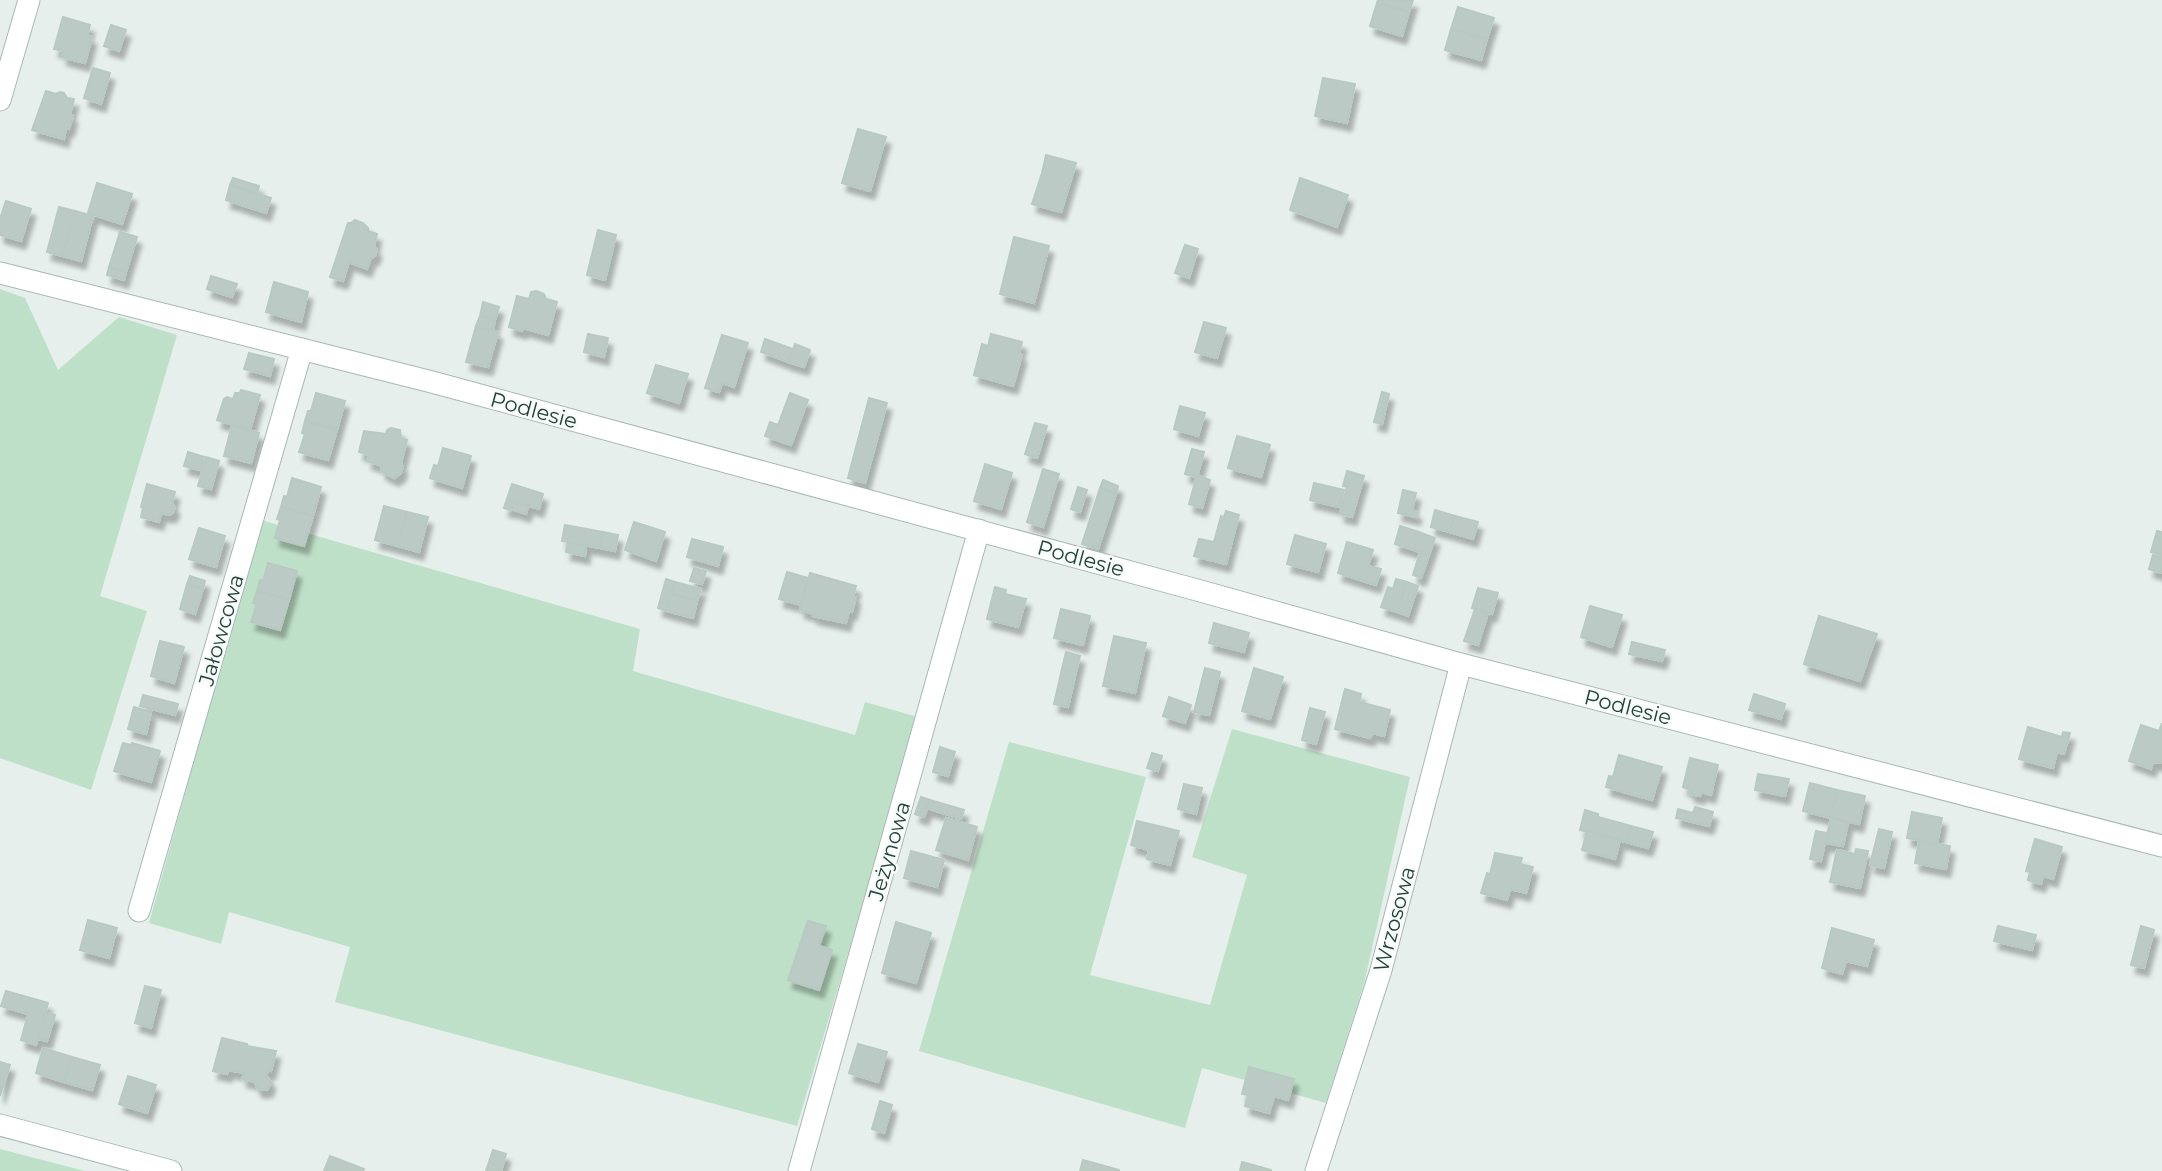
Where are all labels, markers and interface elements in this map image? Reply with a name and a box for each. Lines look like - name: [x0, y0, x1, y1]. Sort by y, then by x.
- street label: Podlesie: [488, 386, 580, 434]
- street label: Podlesie: [1035, 534, 1127, 582]
- street label: Jałowcowa: [193, 571, 249, 690]
- street label: Podlesie: [1582, 684, 1674, 730]
- street label: Jeżynowa: [863, 798, 915, 905]
- street label: Wrzosowa: [1368, 863, 1420, 975]

